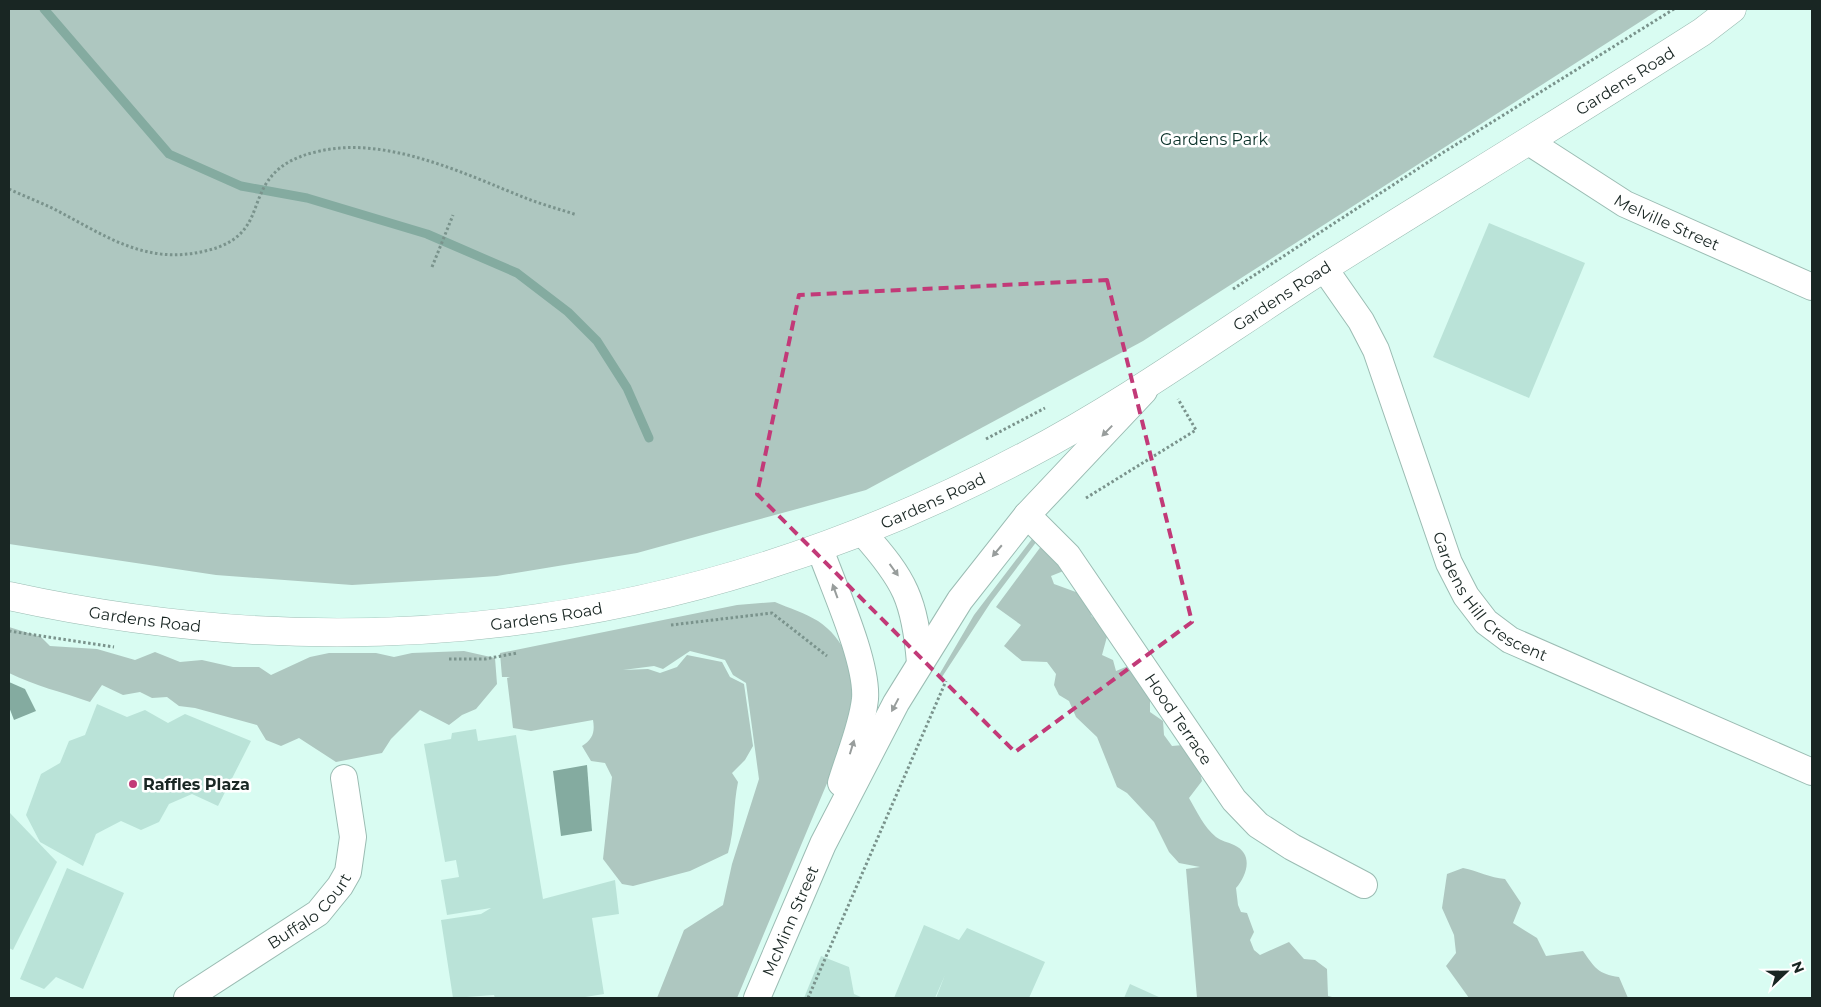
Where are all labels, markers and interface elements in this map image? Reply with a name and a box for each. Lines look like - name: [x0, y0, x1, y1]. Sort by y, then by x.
- street label: Gardens Road: [1572, 43, 1678, 119]
- park label: Gardens Park: [1160, 130, 1268, 149]
- street label: Melville Street: [1611, 190, 1723, 254]
- street label: Gardens Road: [1229, 257, 1334, 335]
- one-way arrow: [1101, 425, 1113, 437]
- street label: Gardens Road: [878, 468, 989, 532]
- street label: Gardens Hill Crescent: [1429, 529, 1551, 665]
- one-way arrow: [992, 544, 1003, 557]
- one-way arrow: [889, 563, 899, 577]
- one-way arrow: [831, 583, 839, 598]
- street label: Gardens Road: [489, 598, 604, 634]
- street label: Gardens Road: [87, 602, 202, 636]
- street label: Hood Terrace: [1141, 670, 1217, 768]
- one-way arrow: [891, 698, 899, 712]
- one-way arrow: [848, 739, 856, 754]
- place label: Raffles Plaza: [143, 775, 250, 794]
- marker: Raffles Plaza: [127, 778, 139, 790]
- street label: McMinn Street: [758, 862, 822, 979]
- street label: Buffalo Court: [264, 869, 355, 953]
- north arrow: [1761, 947, 1811, 997]
- text: N: [1788, 959, 1809, 976]

